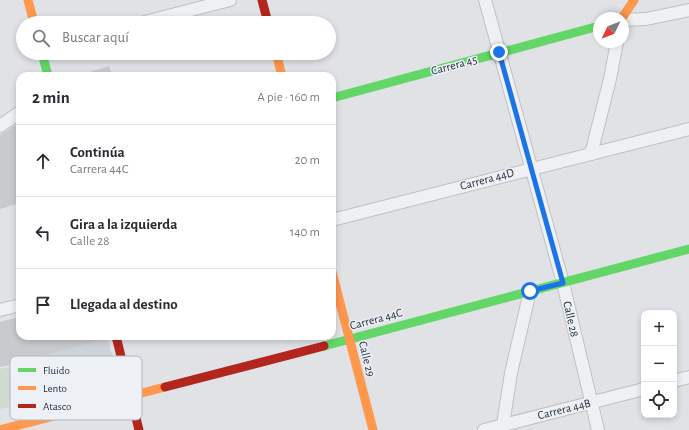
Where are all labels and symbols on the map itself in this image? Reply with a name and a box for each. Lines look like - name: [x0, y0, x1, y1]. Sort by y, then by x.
- north arrow: [593, 12, 629, 48]
- route end: [490, 43, 508, 61]
- street label: Carrera 45: [430, 53, 478, 77]
- street label: Carrera 44D: [459, 166, 516, 192]
- route start: [521, 282, 539, 300]
- street label: Calle 28: [561, 300, 581, 338]
- street label: Carrera 44C: [348, 306, 404, 332]
- street label: Calle 29: [357, 340, 377, 378]
- legend: [10, 356, 142, 420]
- text: Fluido: [43, 365, 70, 376]
- text: Lento: [43, 383, 67, 394]
- street label: Carrera 44B: [536, 397, 592, 421]
- text: Atasco: [43, 401, 71, 412]

